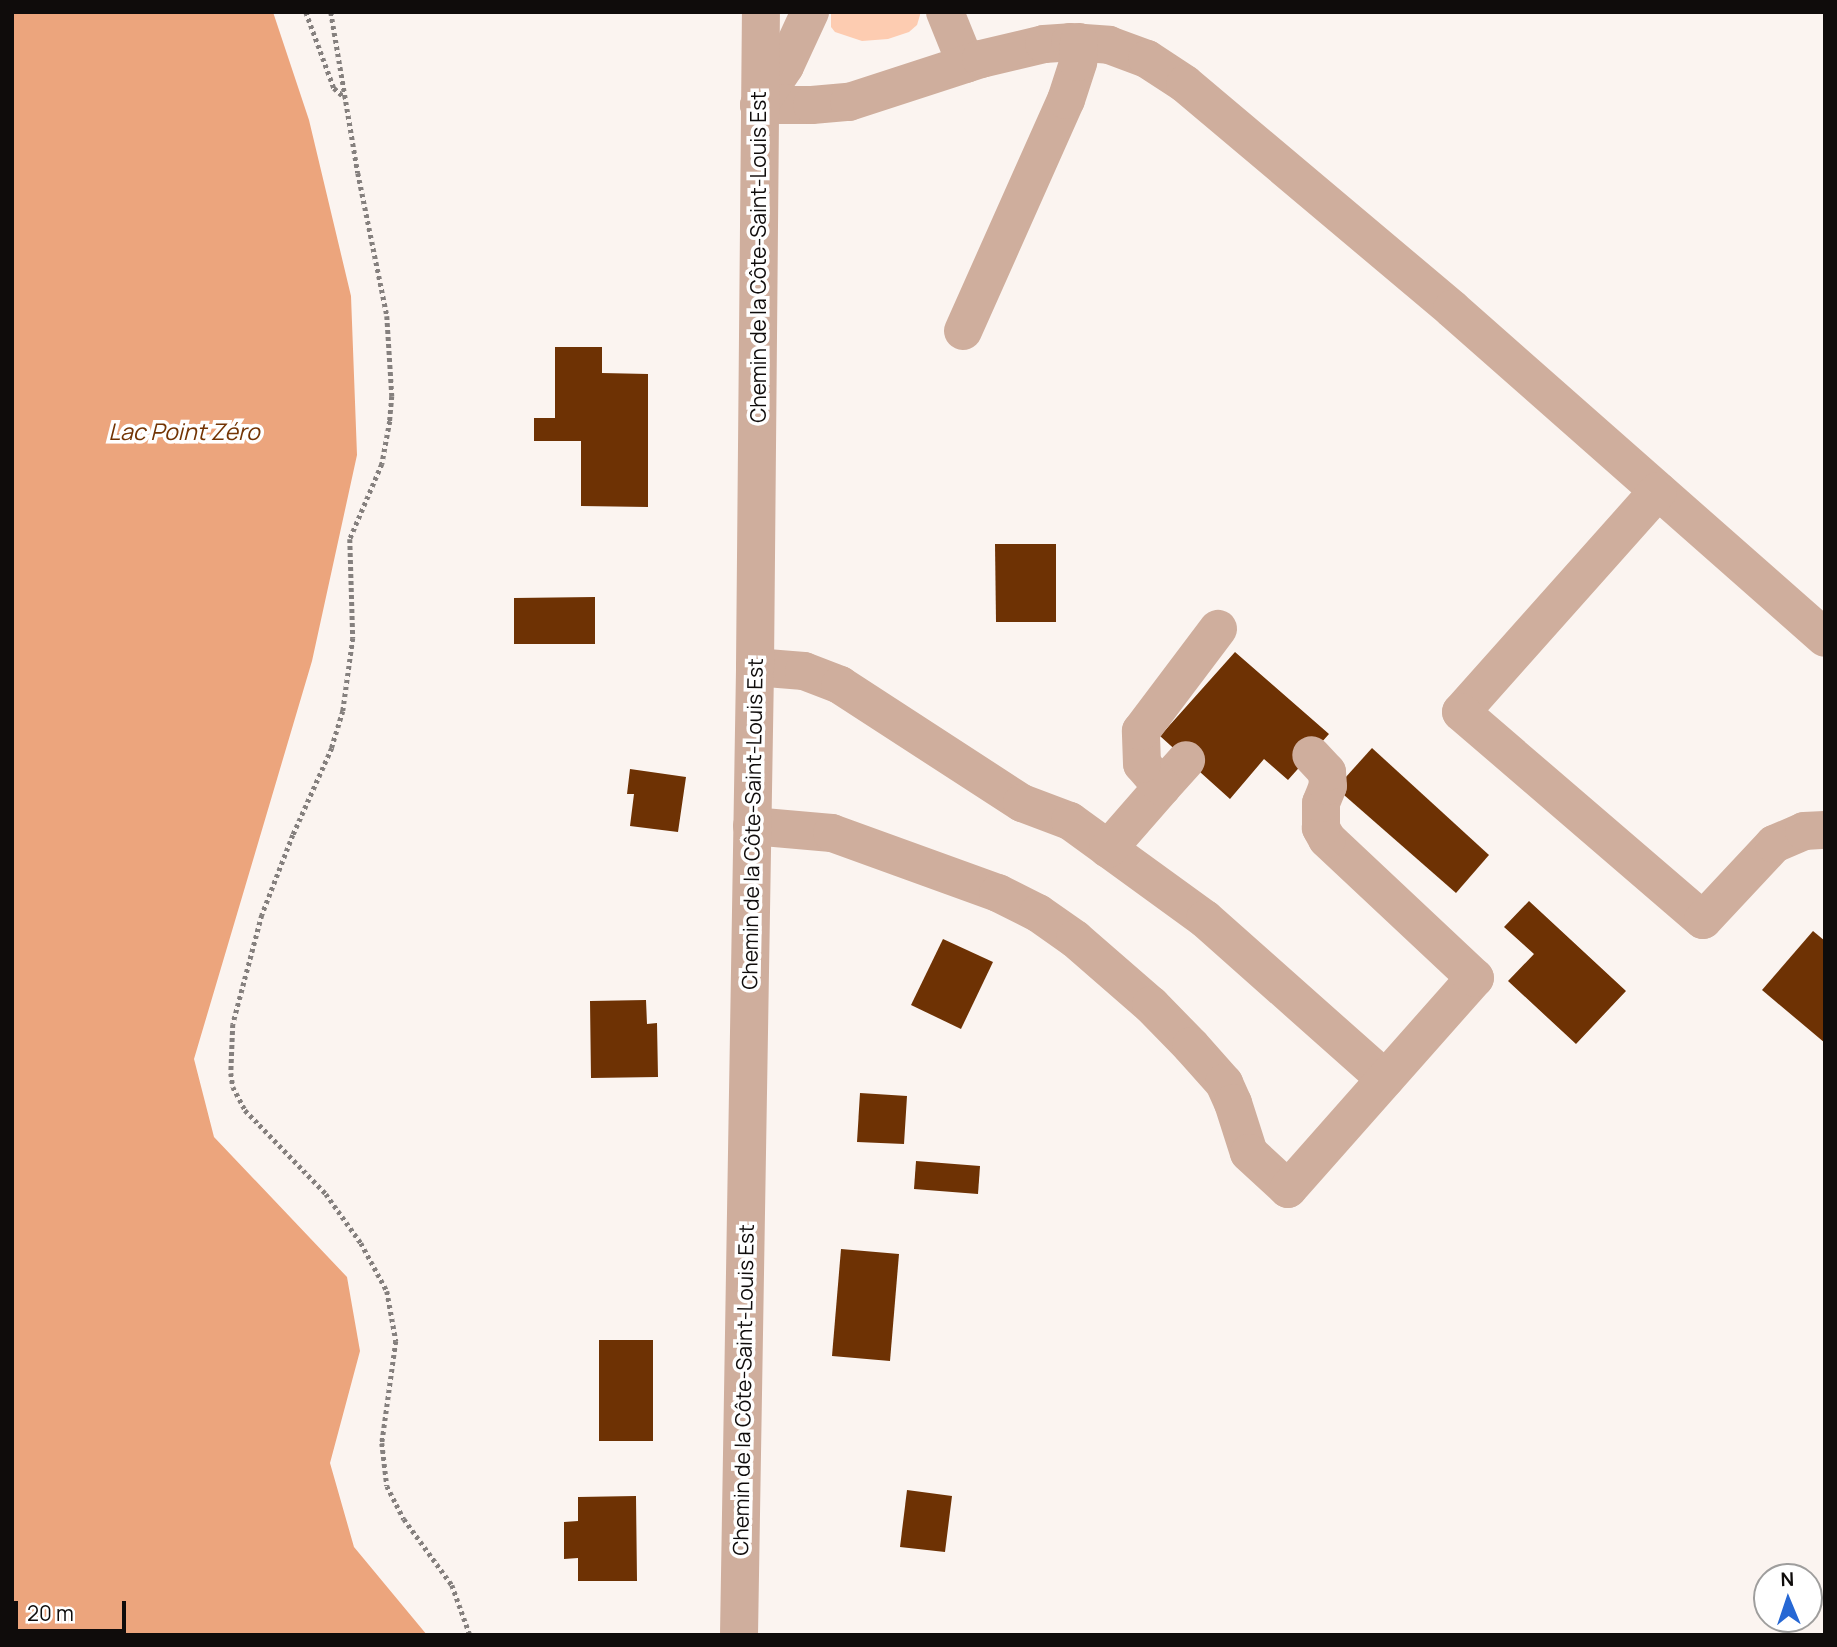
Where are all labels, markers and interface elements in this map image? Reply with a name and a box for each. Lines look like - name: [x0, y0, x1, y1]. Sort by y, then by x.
- street label: Chemin de la Côte-Saint-Louis Est: [745, 91, 771, 423]
- water label: Lac Point Zéro: [108, 417, 260, 445]
- street label: Chemin de la Côte-Saint-Louis Est: [737, 658, 767, 990]
- street label: Chemin de la Côte-Saint-Louis Est: [728, 1224, 758, 1556]
- north arrow: [1753, 1563, 1823, 1633]
- text: N: [1780, 1566, 1795, 1592]
- scale bar: [18, 1588, 130, 1632]
- text: 20 m: [27, 1599, 74, 1627]

